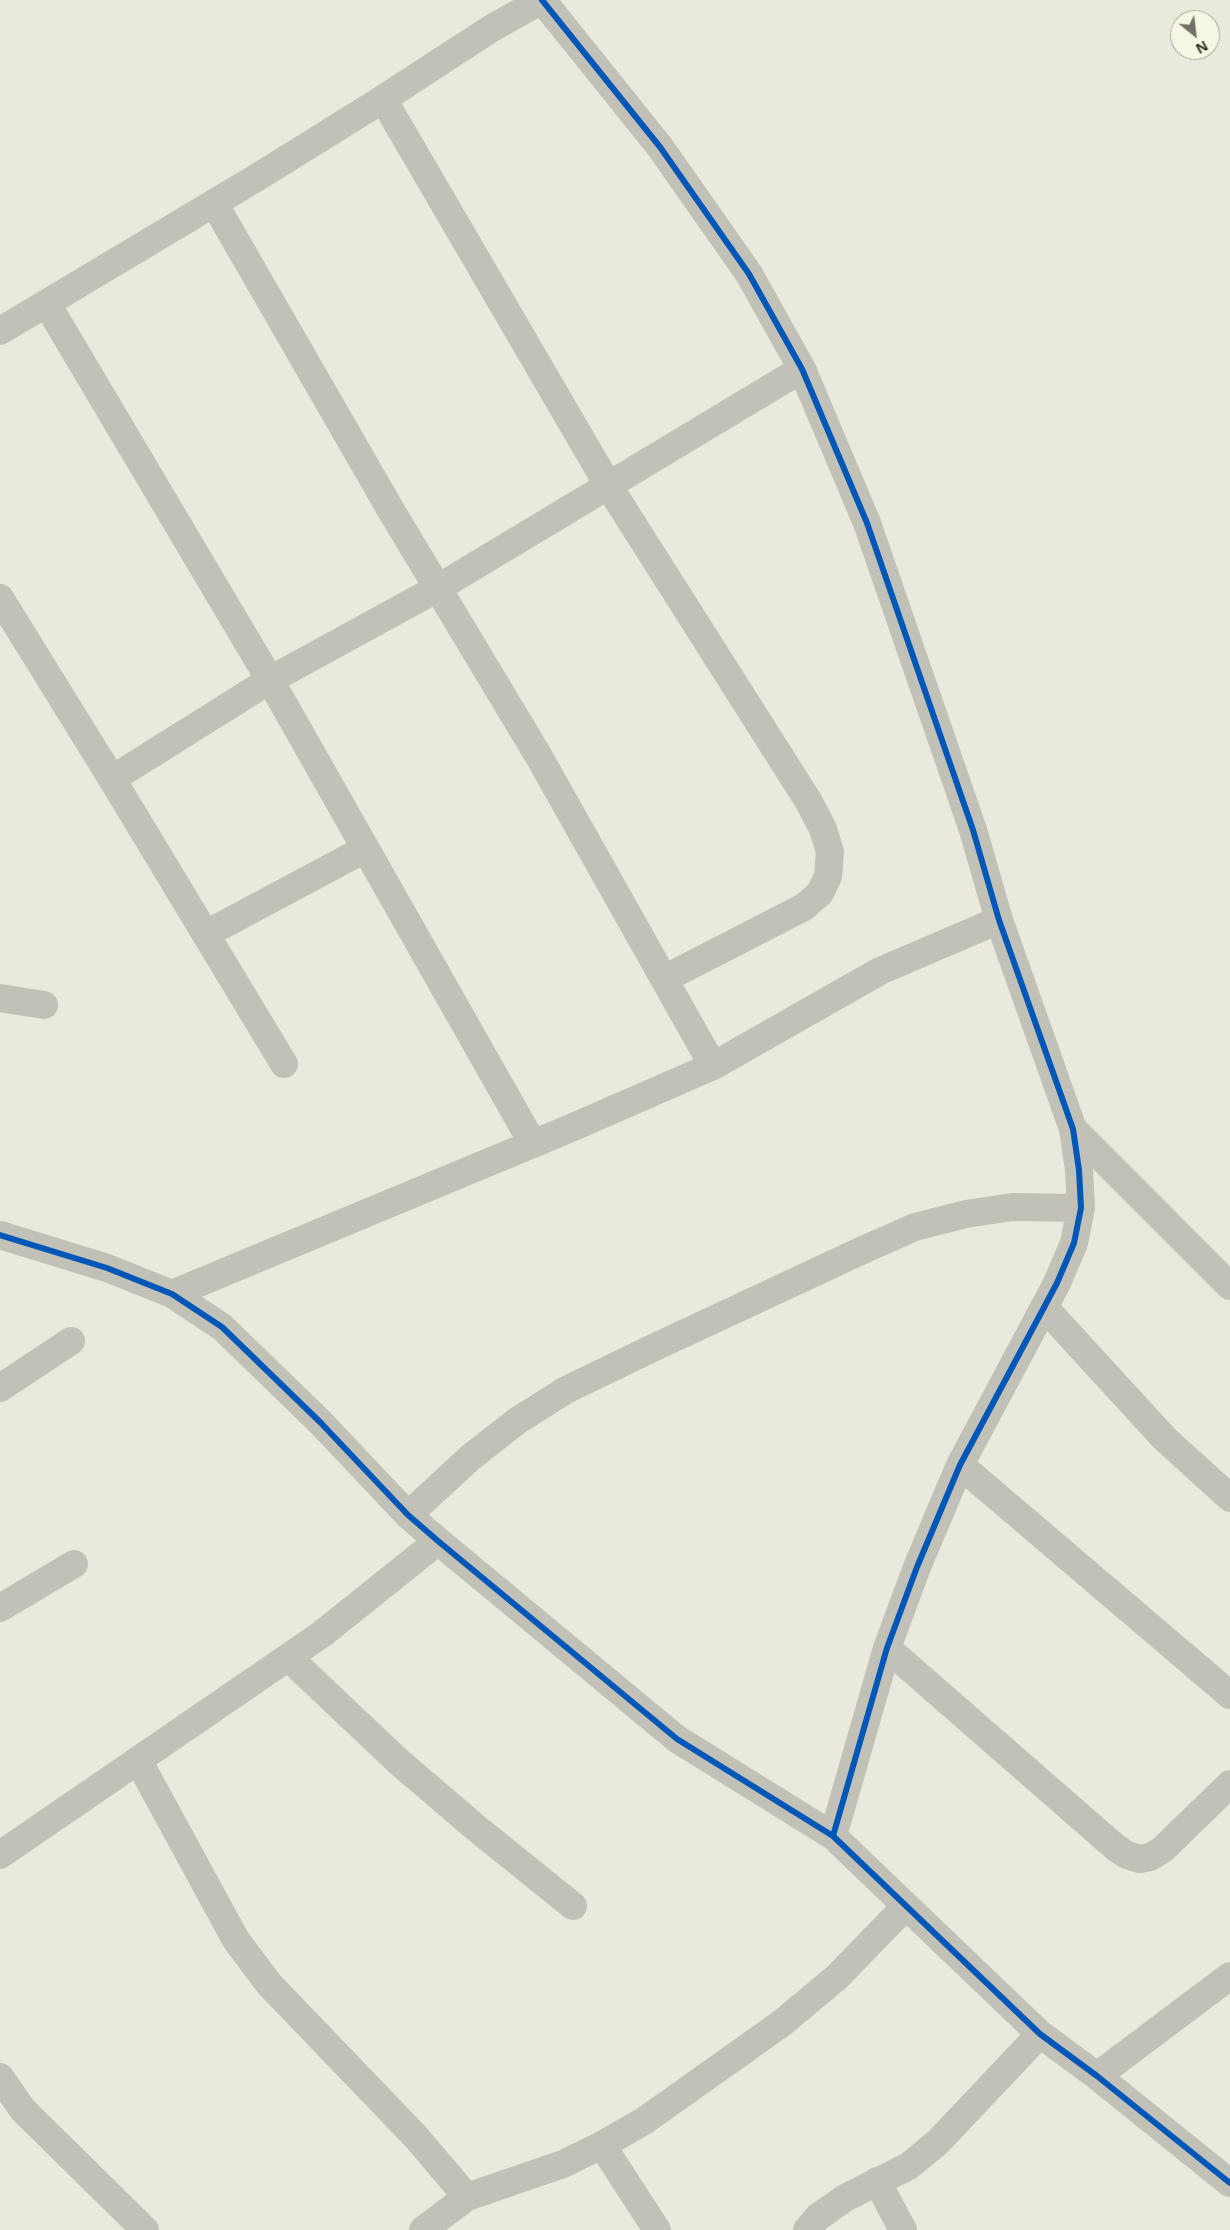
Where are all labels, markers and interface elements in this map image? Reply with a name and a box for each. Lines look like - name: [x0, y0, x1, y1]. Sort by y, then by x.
- north arrow: [1170, 10, 1220, 60]
- text: N: [1192, 37, 1212, 59]

